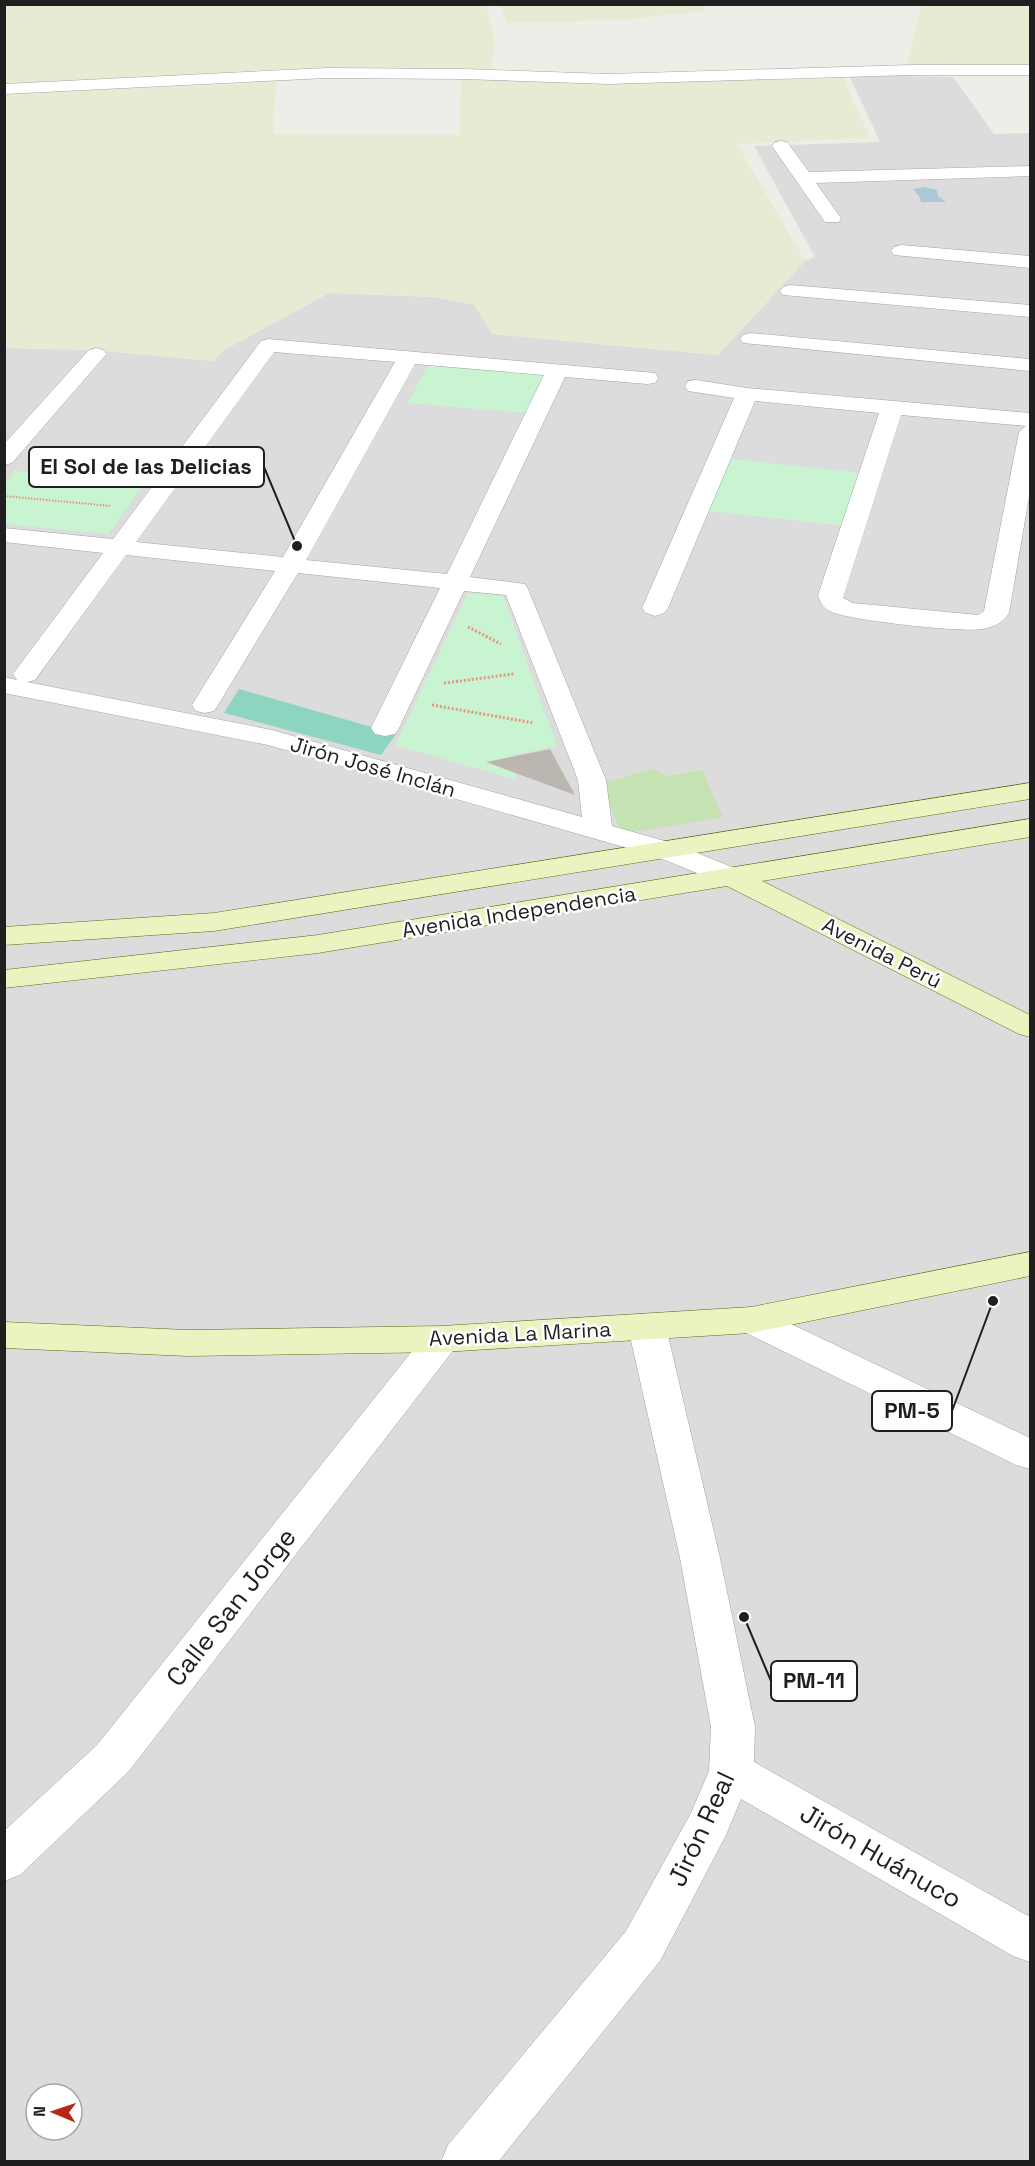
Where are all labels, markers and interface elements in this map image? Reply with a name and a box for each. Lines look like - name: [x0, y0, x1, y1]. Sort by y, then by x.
- callout: El Sol de las Delicias: [29, 447, 264, 487]
- text: El Sol de las Delicias: [40, 452, 252, 480]
- street label: Jirón José Inclán: [287, 730, 459, 803]
- street label: Avenida Independencia: [400, 880, 638, 943]
- street label: Avenida Perú: [818, 911, 947, 994]
- street label: Avenida La Marina: [428, 1315, 612, 1352]
- callout: PM-5: [872, 1391, 952, 1431]
- text: PM-5: [884, 1396, 940, 1424]
- street label: Calle San Jorge: [158, 1521, 304, 1693]
- callout: PM-11: [771, 1661, 857, 1701]
- text: PM-11: [783, 1666, 845, 1694]
- street label: Jirón Real: [660, 1766, 742, 1892]
- street label: Jirón Huánuco: [794, 1796, 968, 1916]
- north arrow: [24, 2082, 84, 2142]
- text: N: [29, 2106, 50, 2117]

